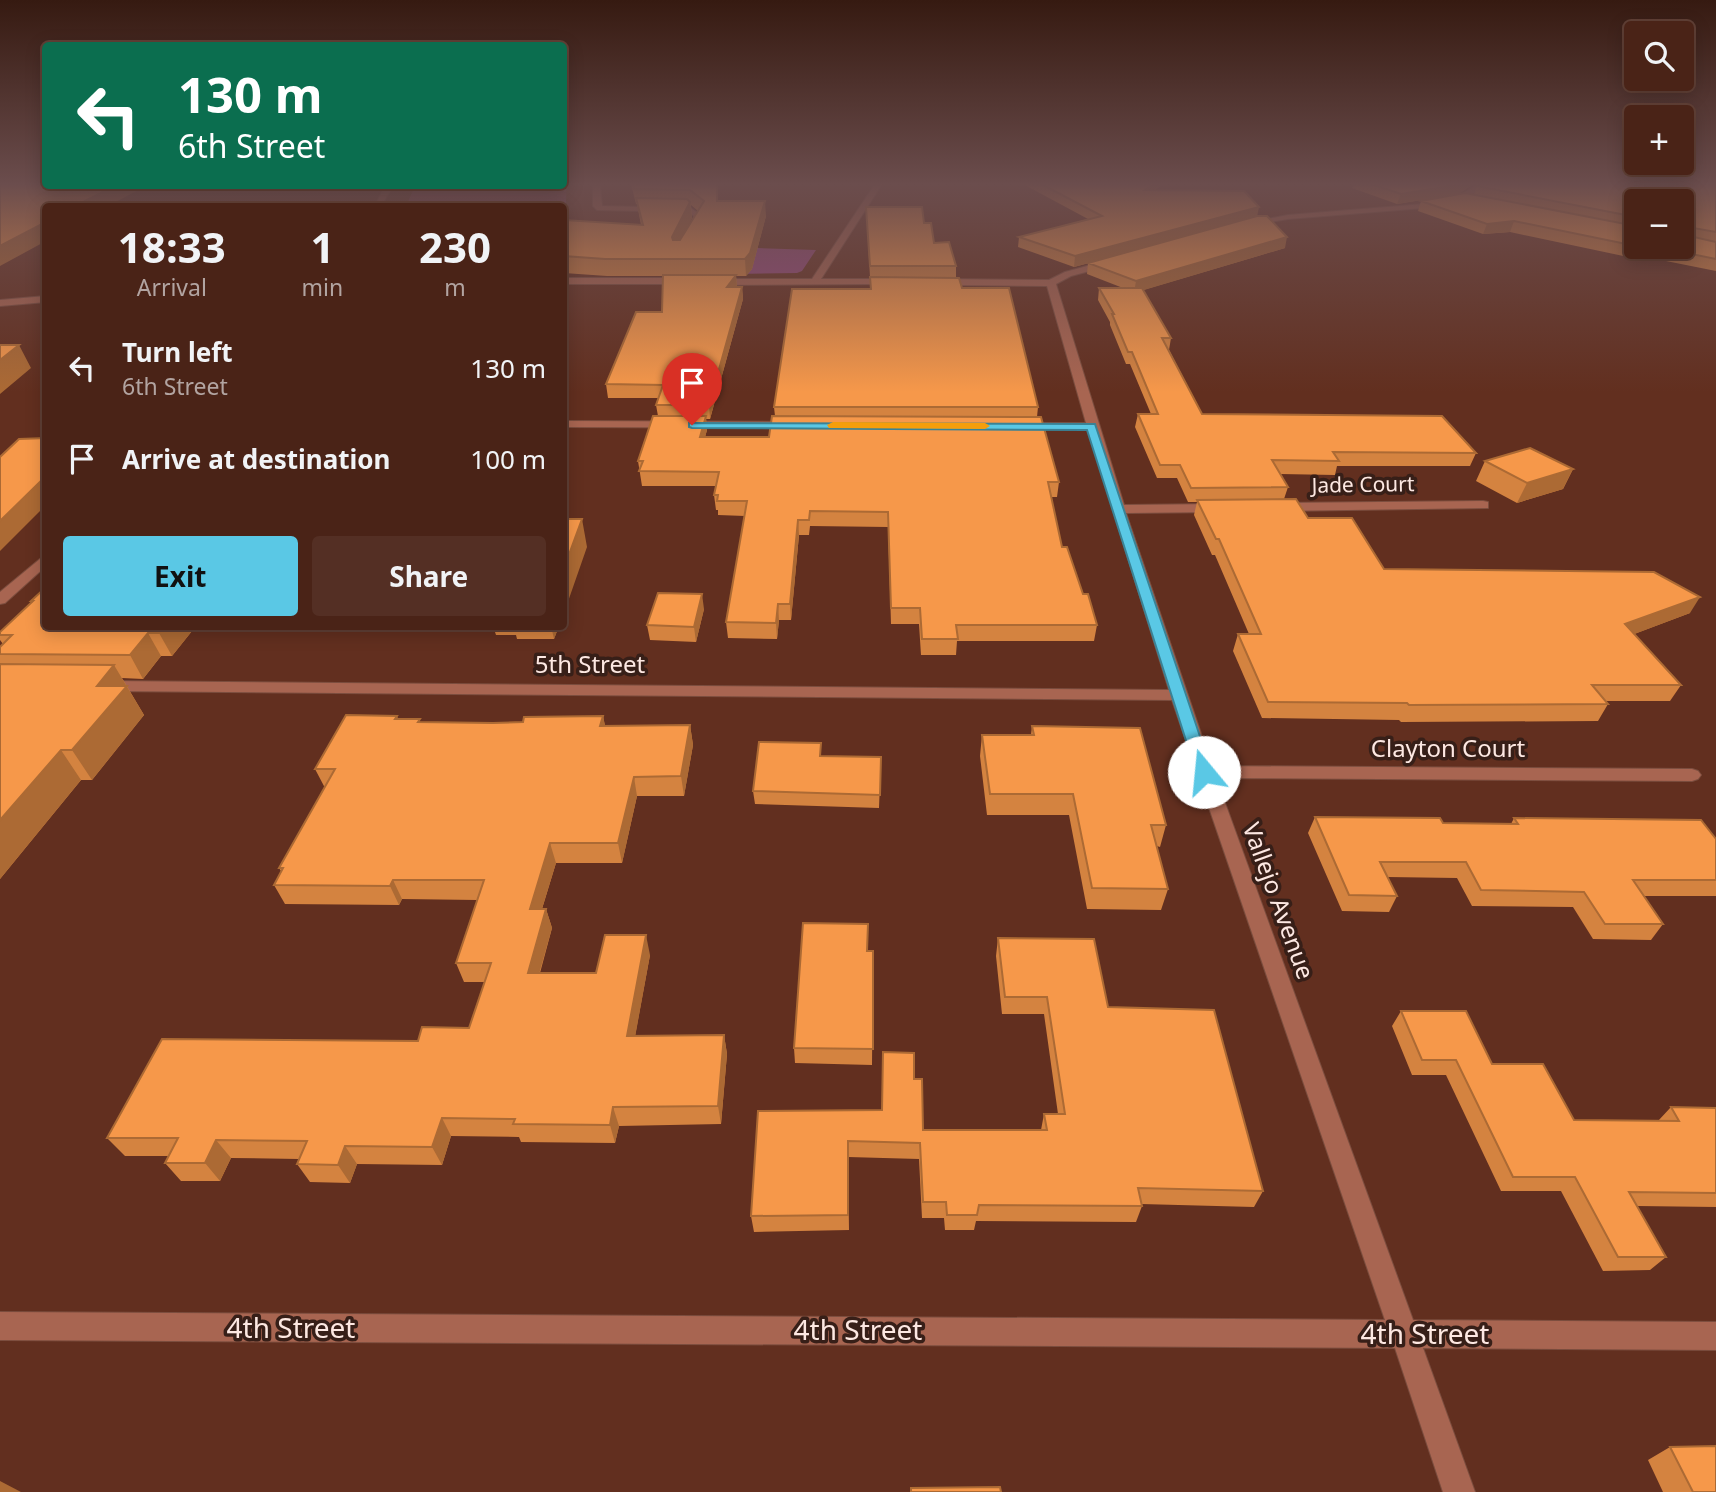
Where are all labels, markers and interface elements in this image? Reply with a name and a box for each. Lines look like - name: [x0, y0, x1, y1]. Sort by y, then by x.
- map controls: [1624, 21, 1694, 259]
- button: search: [1624, 21, 1694, 91]
- text: 130 m: [178, 61, 323, 127]
- icon: left: [63, 70, 154, 161]
- button: +: [1624, 105, 1694, 175]
- text: 6th Street: [178, 124, 325, 167]
- button: −: [1624, 189, 1694, 259]
- text: 18:33: [118, 218, 226, 275]
- text: 1: [310, 218, 334, 275]
- text: 230: [419, 218, 491, 275]
- text: Arrival: [137, 271, 207, 303]
- text: min: [302, 271, 343, 303]
- text: m: [444, 271, 466, 303]
- text: Turn left: [122, 334, 233, 370]
- icon: left: [63, 349, 101, 387]
- text: 130 m: [470, 350, 546, 386]
- pin: [662, 353, 722, 425]
- icon: arrive: [673, 364, 711, 402]
- text: 6th Street: [122, 370, 228, 402]
- icon: arrive: [63, 440, 101, 478]
- text: Arrive at destination: [122, 441, 391, 477]
- text: 100 m: [470, 441, 546, 477]
- street label: Jade Court: [1309, 469, 1415, 499]
- button: Exit: [63, 536, 298, 616]
- button: Share: [312, 536, 546, 616]
- street label: 5th Street: [535, 647, 646, 680]
- street label: Clayton Court: [1371, 731, 1526, 764]
- position arrow: [1167, 735, 1241, 809]
- street label: Vallejo Avenue: [1236, 818, 1323, 983]
- street label: 4th Street: [227, 1308, 355, 1346]
- street label: 4th Street: [794, 1310, 922, 1348]
- street label: 4th Street: [1361, 1314, 1489, 1352]

